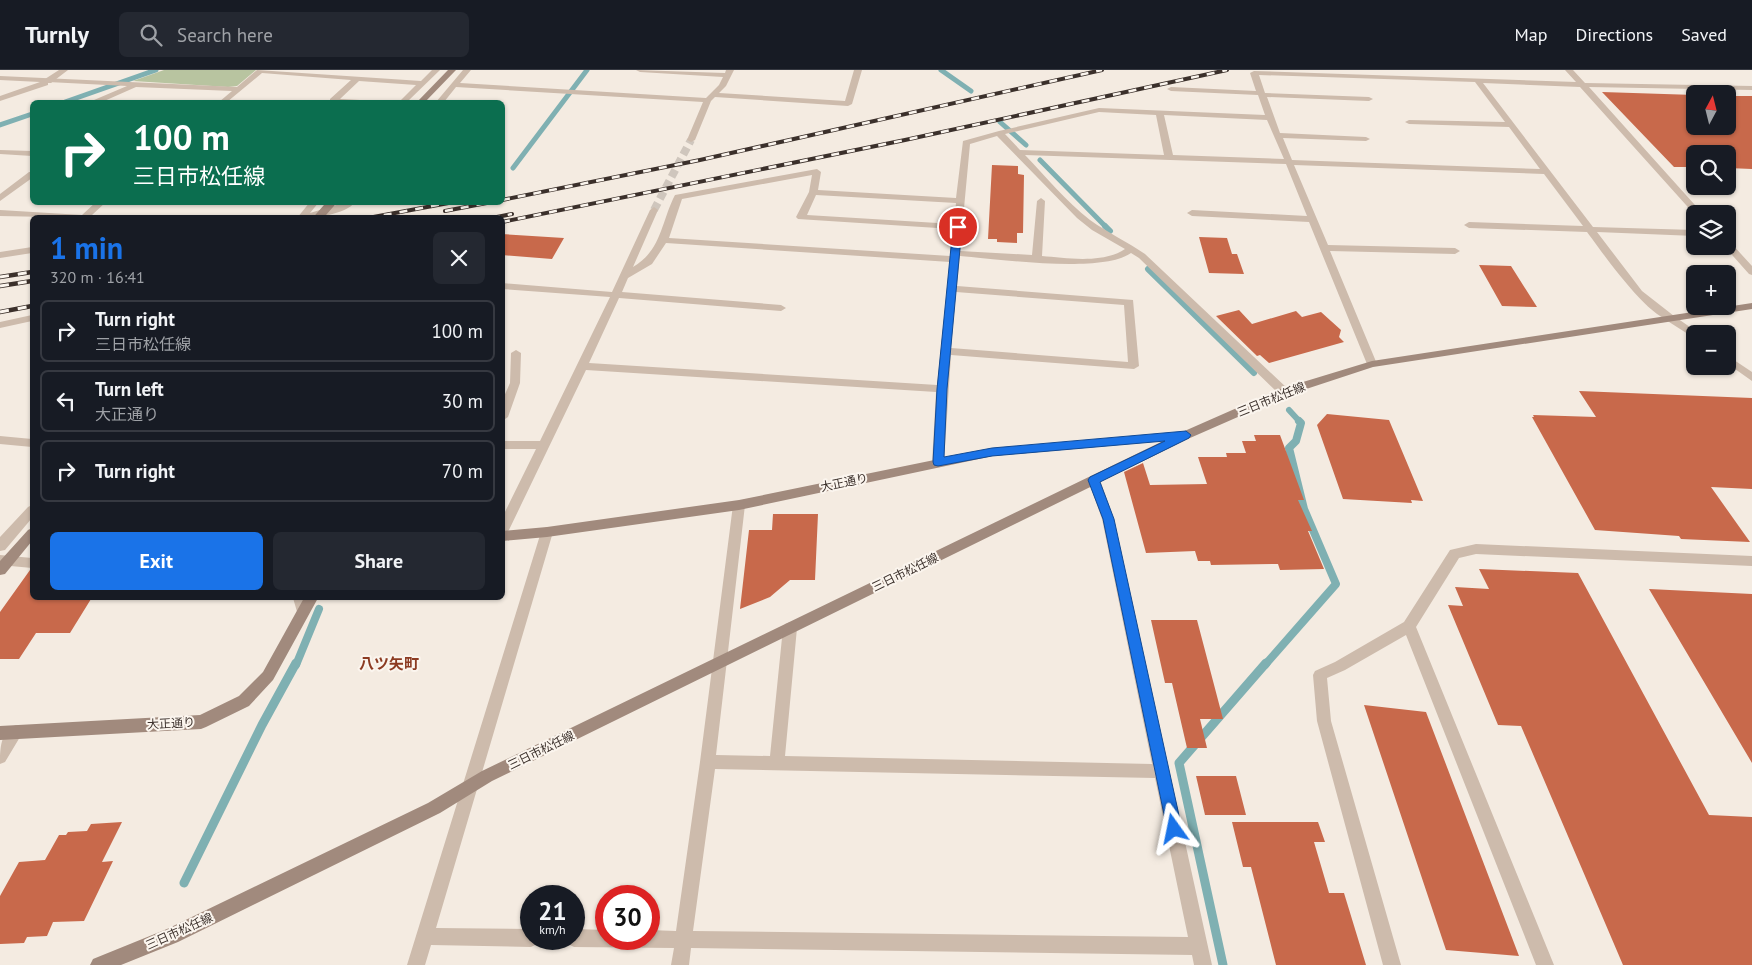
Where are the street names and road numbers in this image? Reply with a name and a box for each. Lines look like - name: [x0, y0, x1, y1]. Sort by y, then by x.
- street label: 三日市松任線: [1235, 379, 1307, 419]
- street label: 大正通り: [819, 470, 869, 494]
- street label: 三日市松任線: [869, 549, 941, 595]
- street label: 大正通り: [147, 714, 195, 732]
- street label: 三日市松任線: [505, 727, 577, 773]
- street label: 三日市松任線: [143, 910, 215, 952]

